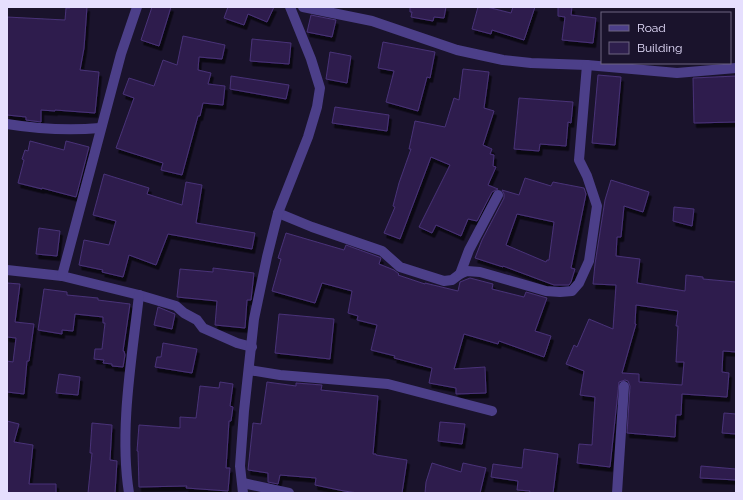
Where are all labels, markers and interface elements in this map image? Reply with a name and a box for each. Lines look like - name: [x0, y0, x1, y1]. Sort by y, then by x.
- legend: [601, 12, 731, 64]
- text: Road: [637, 21, 666, 35]
- text: Building: [637, 41, 683, 55]

